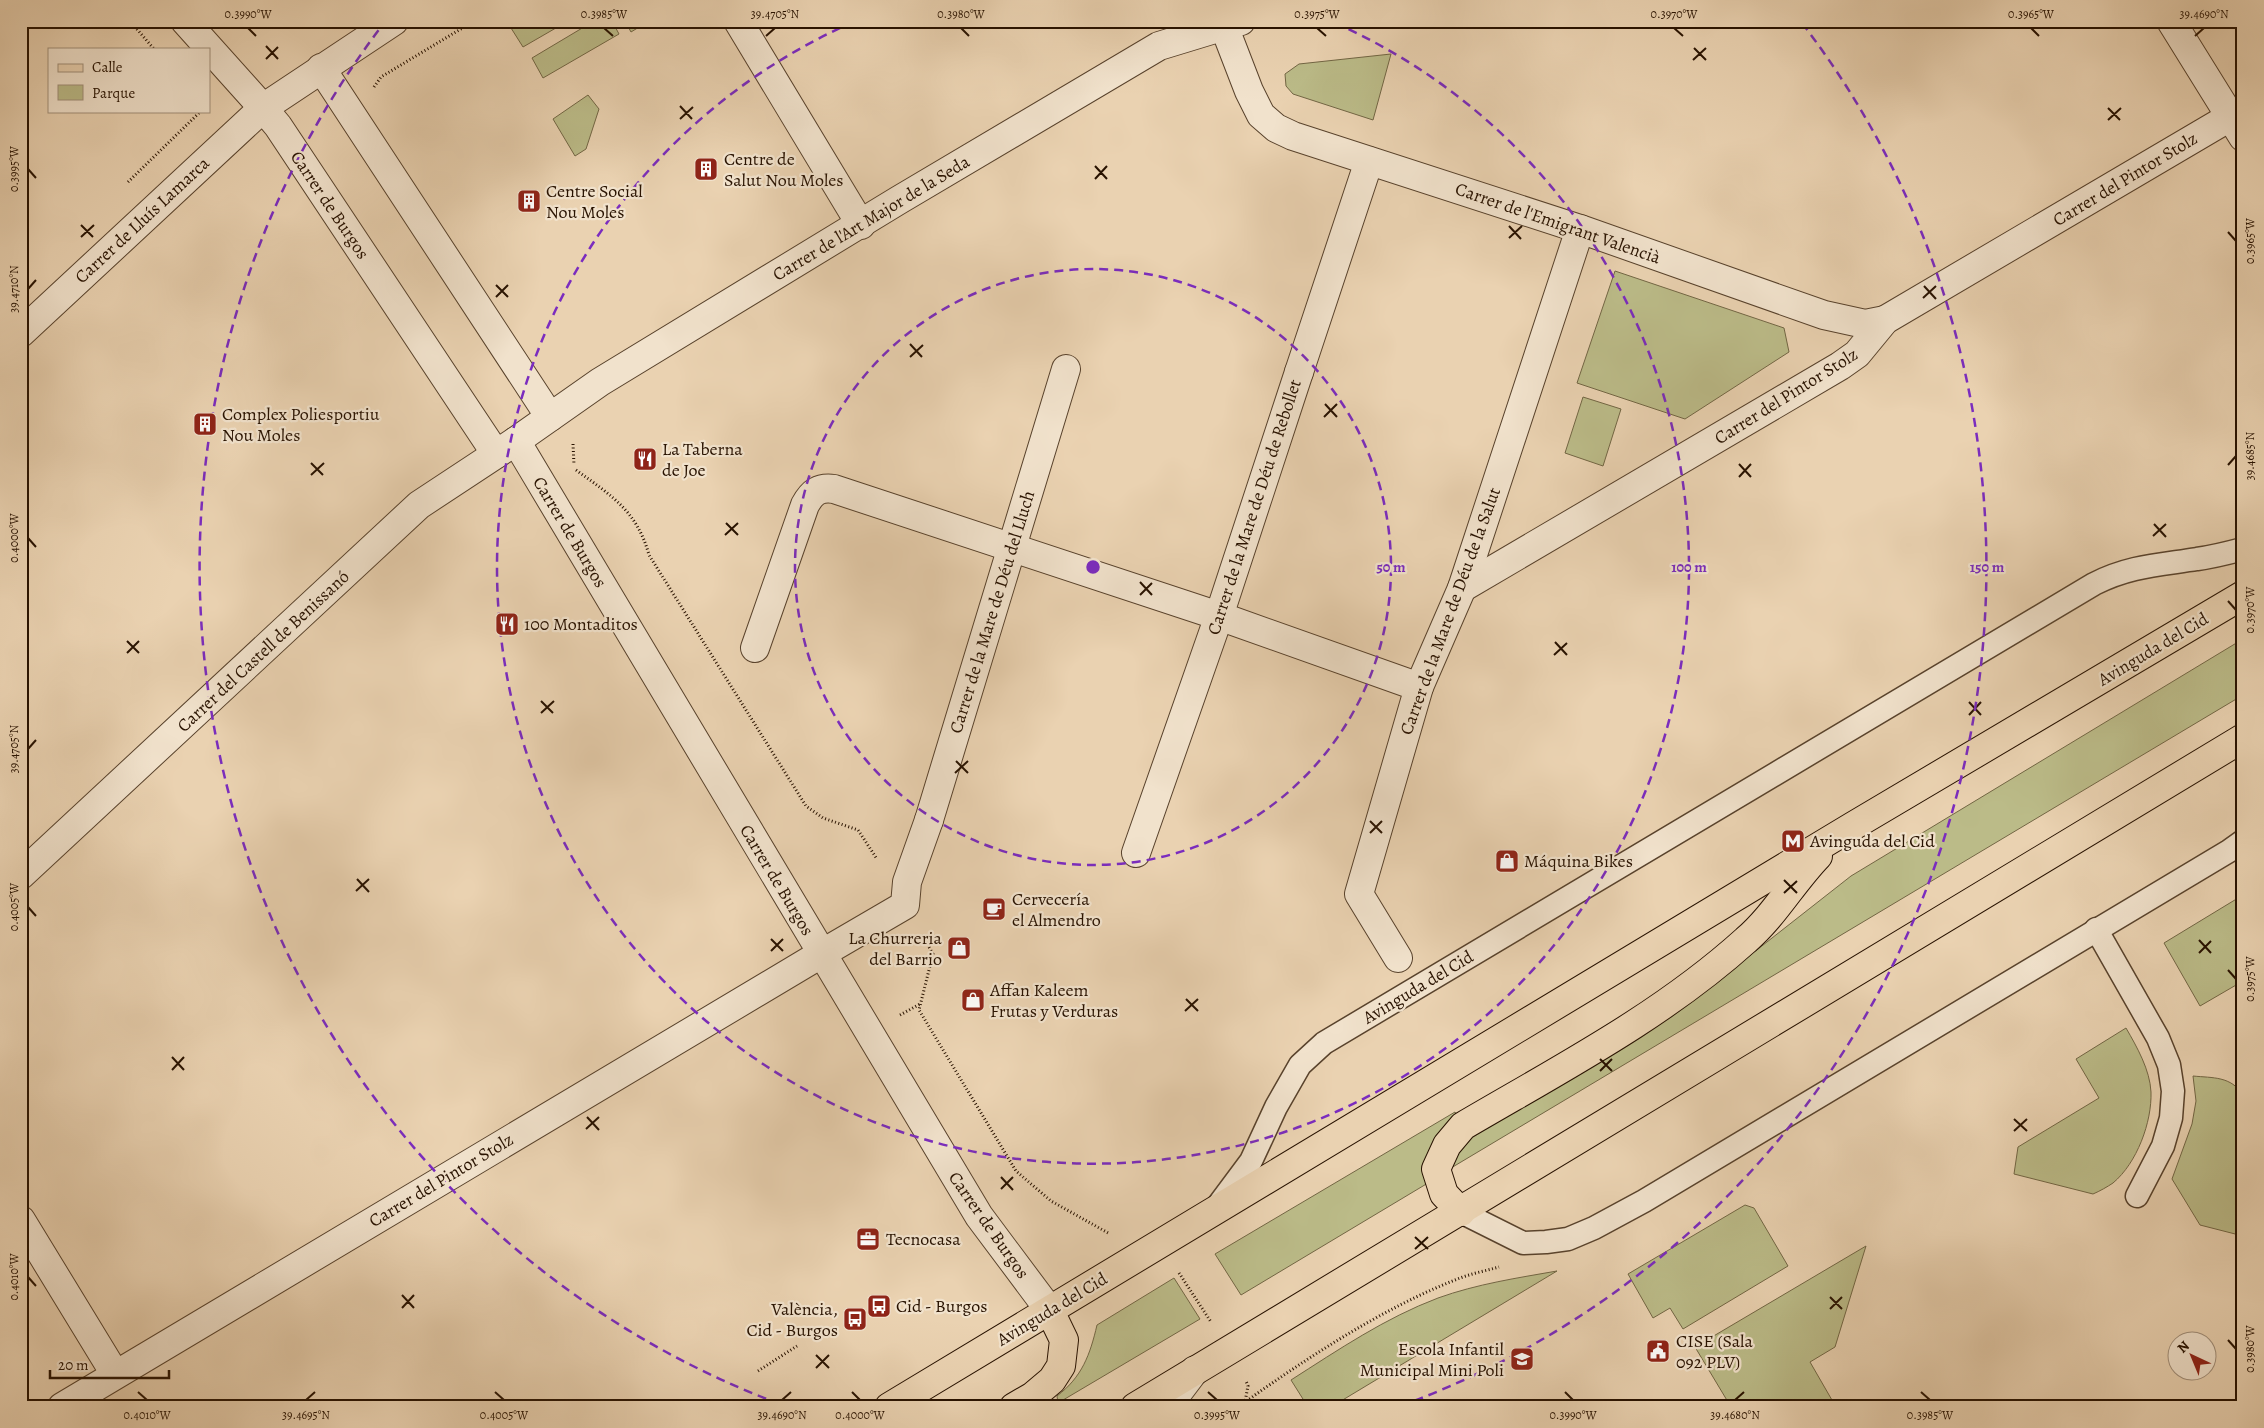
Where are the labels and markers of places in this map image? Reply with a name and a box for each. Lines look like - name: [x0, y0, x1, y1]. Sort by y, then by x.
- place label: Centre de Salut Nou Moles: [724, 147, 844, 192]
- building icon: Centre de Salut Nou Moles: [693, 156, 719, 182]
- place label: Centre Social Nou Moles: [546, 179, 643, 224]
- building icon: Centre Social Nou Moles: [516, 188, 542, 214]
- place label: Complex Poliesportiu Nou Moles: [222, 402, 380, 447]
- building icon: Complex Poliesportiu Nou Moles: [192, 411, 218, 437]
- place label: La Taberna de Joe: [662, 437, 743, 482]
- restaurant icon: La Taberna de Joe: [632, 446, 658, 472]
- centre of rings: [1084, 558, 1102, 576]
- restaurant icon: 100 Montaditos: [494, 611, 520, 637]
- place label: 100 Montaditos: [524, 612, 638, 636]
- metro station icon: Avinguda del Cid: [1780, 828, 1806, 854]
- place label: Avinguda del Cid: [1809, 829, 1935, 853]
- shop icon: Máquina Bikes: [1494, 848, 1520, 874]
- place label: Máquina Bikes: [1524, 849, 1633, 873]
- place label: Cervecería el Almendro: [1012, 887, 1101, 932]
- cafe icon: Cervecería el Almendro: [981, 896, 1007, 922]
- place label: La Churreria del Barrio: [848, 926, 943, 971]
- shop icon: La Churreria del Barrio: [946, 935, 972, 961]
- place label: Affan Kaleem Frutas y Verduras: [989, 978, 1118, 1023]
- shop icon: Affan Kaleem Frutas y Verduras: [960, 987, 986, 1013]
- office icon: Tecnocasa: [855, 1226, 881, 1252]
- place label: Tecnocasa: [886, 1227, 961, 1251]
- bus stop icon: Cid - Burgos: [866, 1293, 892, 1319]
- place label: Cid - Burgos: [896, 1294, 988, 1318]
- place label: València, Cid - Burgos: [747, 1297, 838, 1342]
- bus stop icon: València, Cid - Burgos: [842, 1306, 868, 1332]
- place label: CISE (Sala 092 PLV): [1676, 1329, 1753, 1374]
- place label: Escola Infantil Municipal Mini Poli: [1360, 1337, 1505, 1382]
- public building icon: CISE (Sala 092 PLV): [1645, 1338, 1671, 1364]
- school or university icon: Escola Infantil Municipal Mini Poli: [1509, 1346, 1535, 1372]

